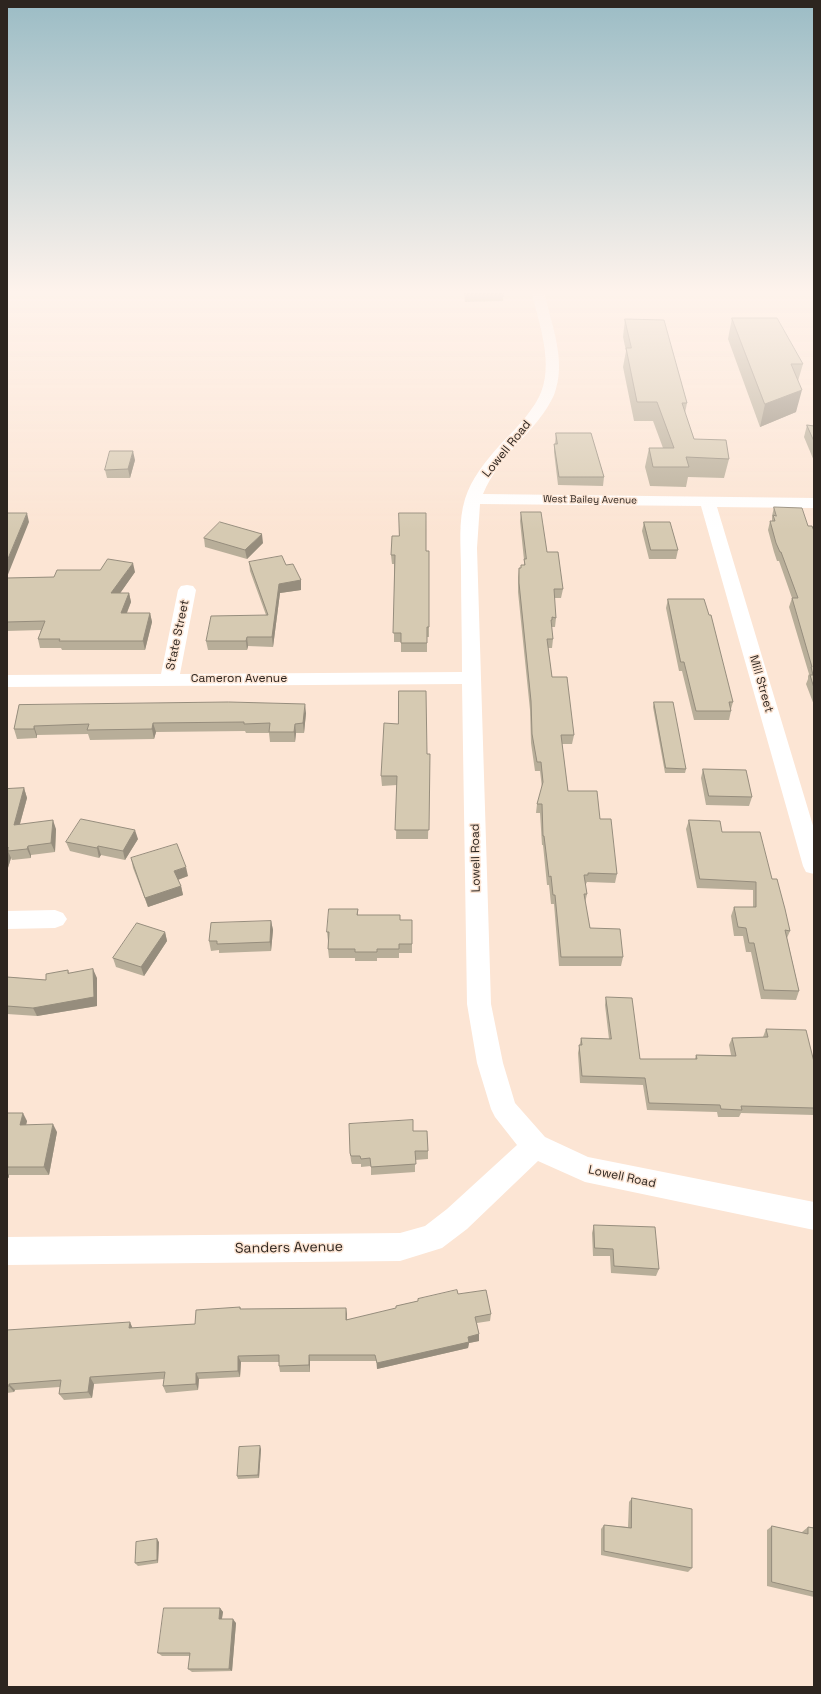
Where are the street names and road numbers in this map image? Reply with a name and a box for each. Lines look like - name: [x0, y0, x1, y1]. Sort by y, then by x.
- street label: Lowell Road: [480, 418, 534, 480]
- street label: West Bailey Avenue: [543, 493, 637, 507]
- street label: State Street: [164, 599, 192, 671]
- street label: Mill Street: [746, 654, 776, 714]
- street label: Cameron Avenue: [191, 672, 287, 686]
- street label: Lowell Road: [468, 823, 484, 893]
- street label: Lowell Road: [587, 1163, 657, 1191]
- street label: Sanders Avenue: [235, 1239, 343, 1257]

